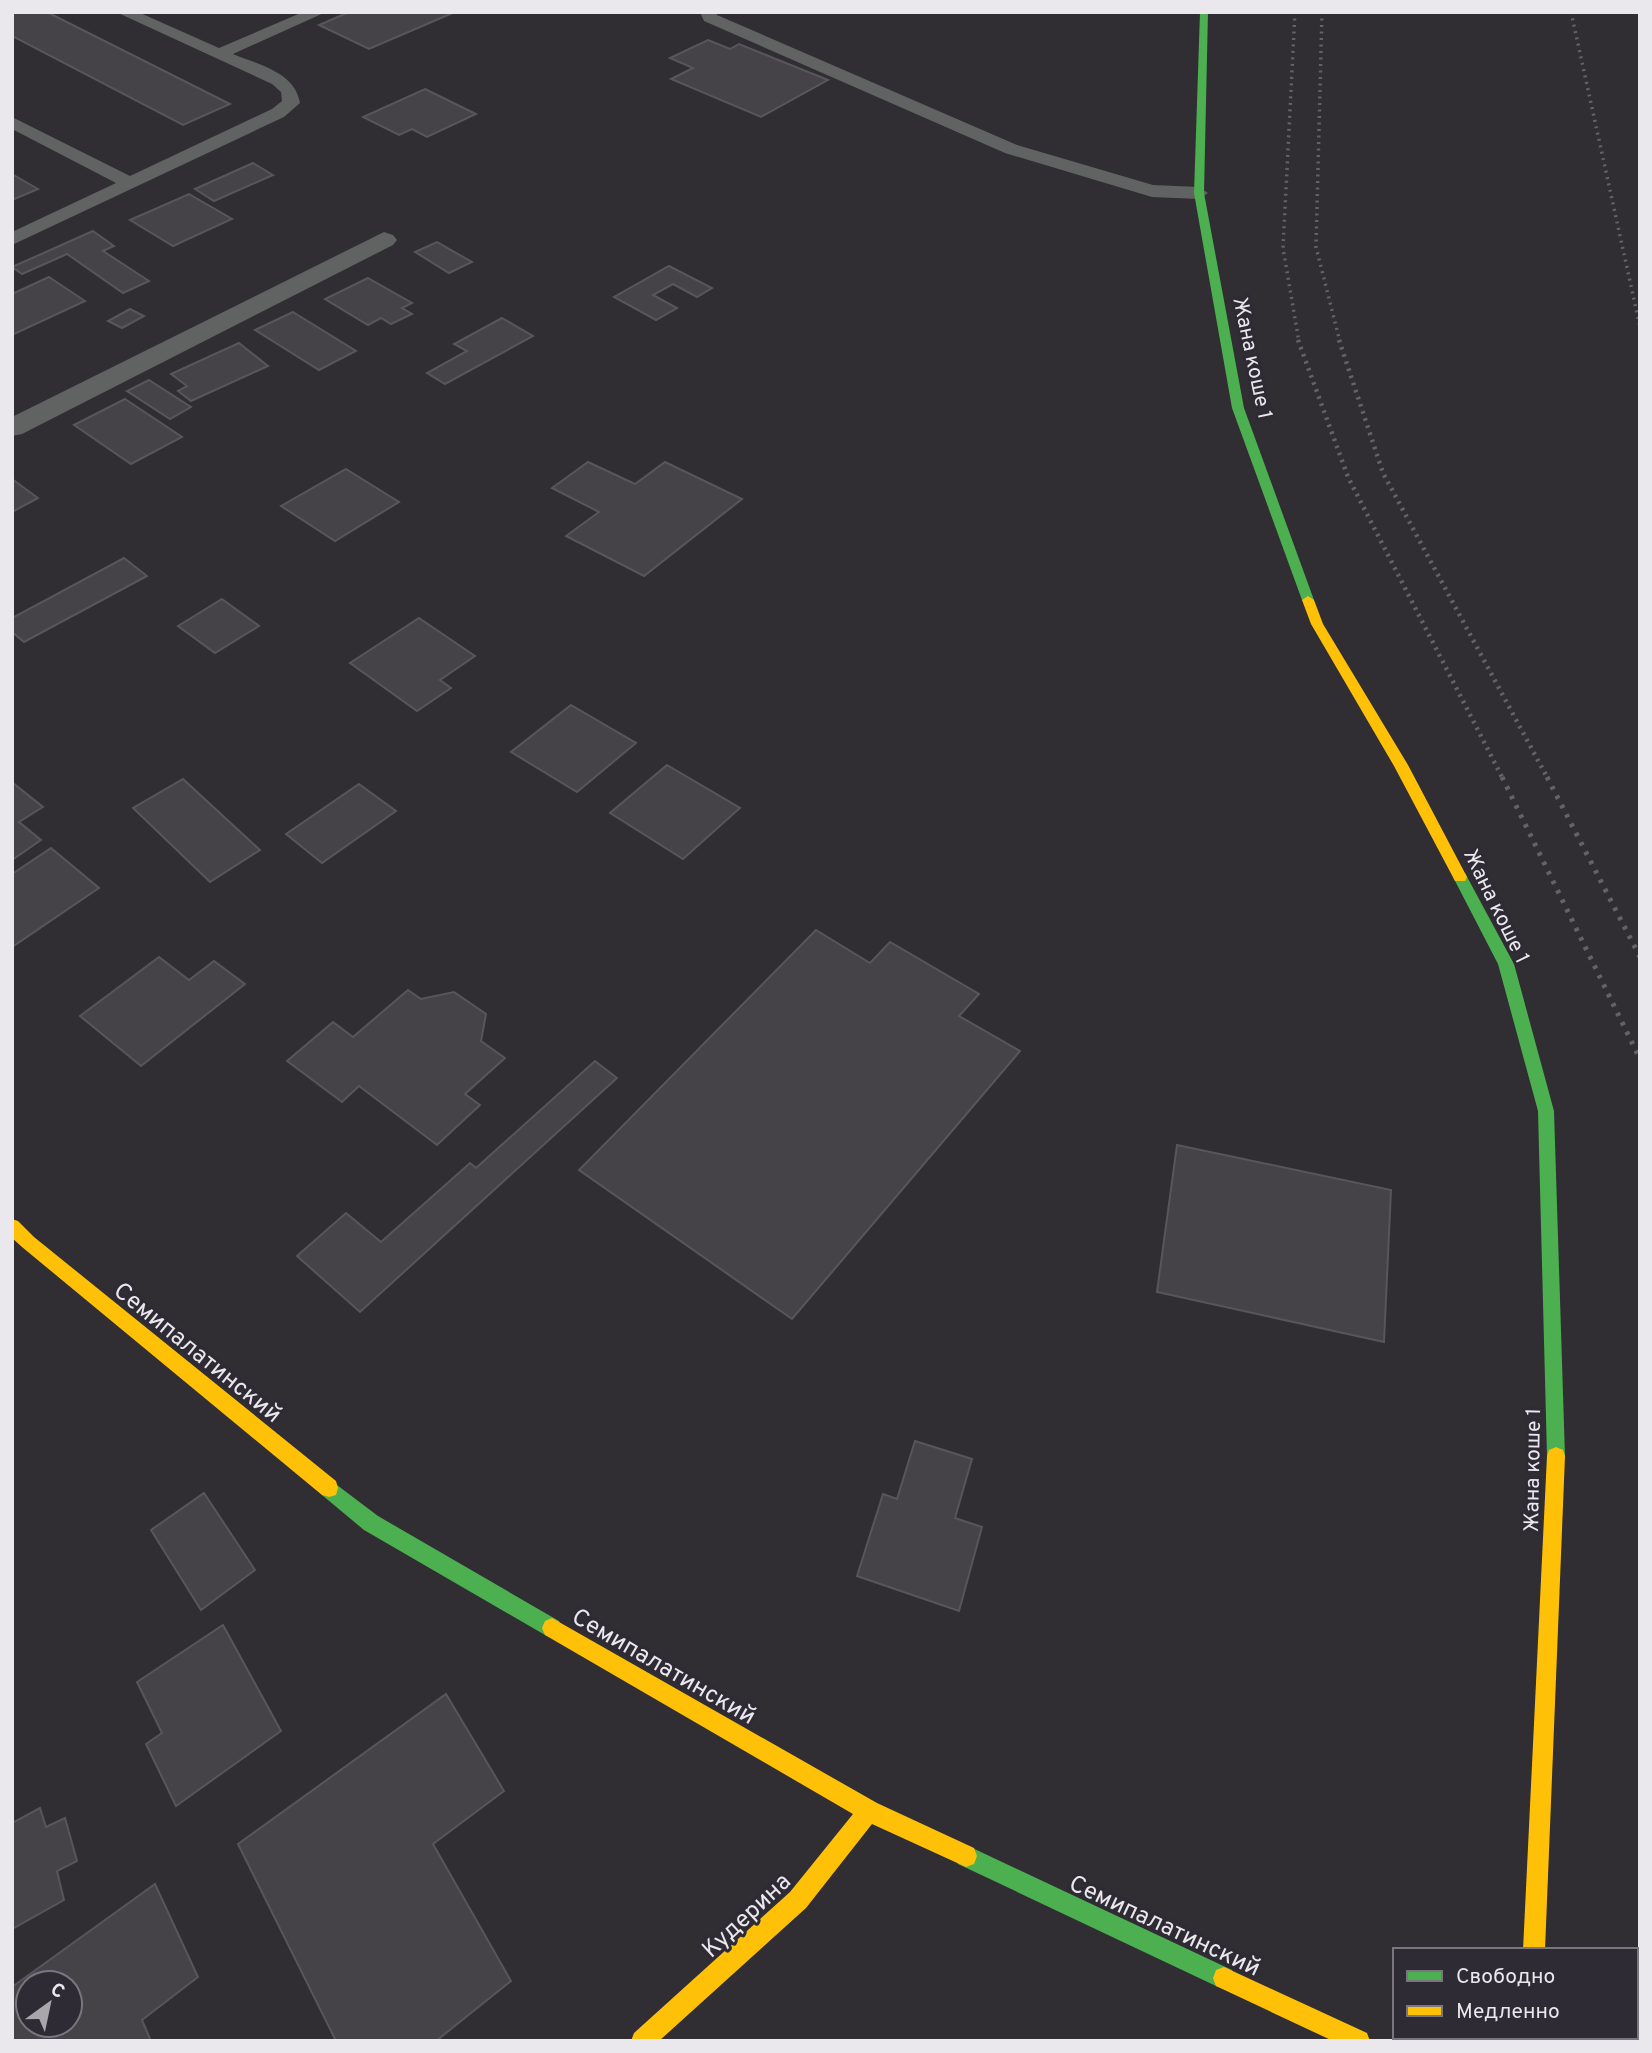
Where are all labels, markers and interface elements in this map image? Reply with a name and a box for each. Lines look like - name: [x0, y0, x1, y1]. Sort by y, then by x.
- street label: Жана коше 1: [1225, 295, 1278, 422]
- street label: Жана коше 1: [1456, 845, 1535, 968]
- street label: Семипалатинский: [107, 1277, 287, 1431]
- street label: Жана коше 1: [1519, 1408, 1548, 1532]
- street label: Семипалатинский: [566, 1603, 760, 1733]
- street label: Кудерина: [697, 1868, 798, 1965]
- street label: Семипалатинский: [1064, 1869, 1265, 1984]
- legend: [1393, 1948, 1638, 2039]
- text: Свободно: [1456, 1964, 1555, 1991]
- north arrow: [14, 1969, 84, 2039]
- text: С: [46, 1978, 69, 2005]
- text: Медленно: [1456, 1999, 1560, 2026]

